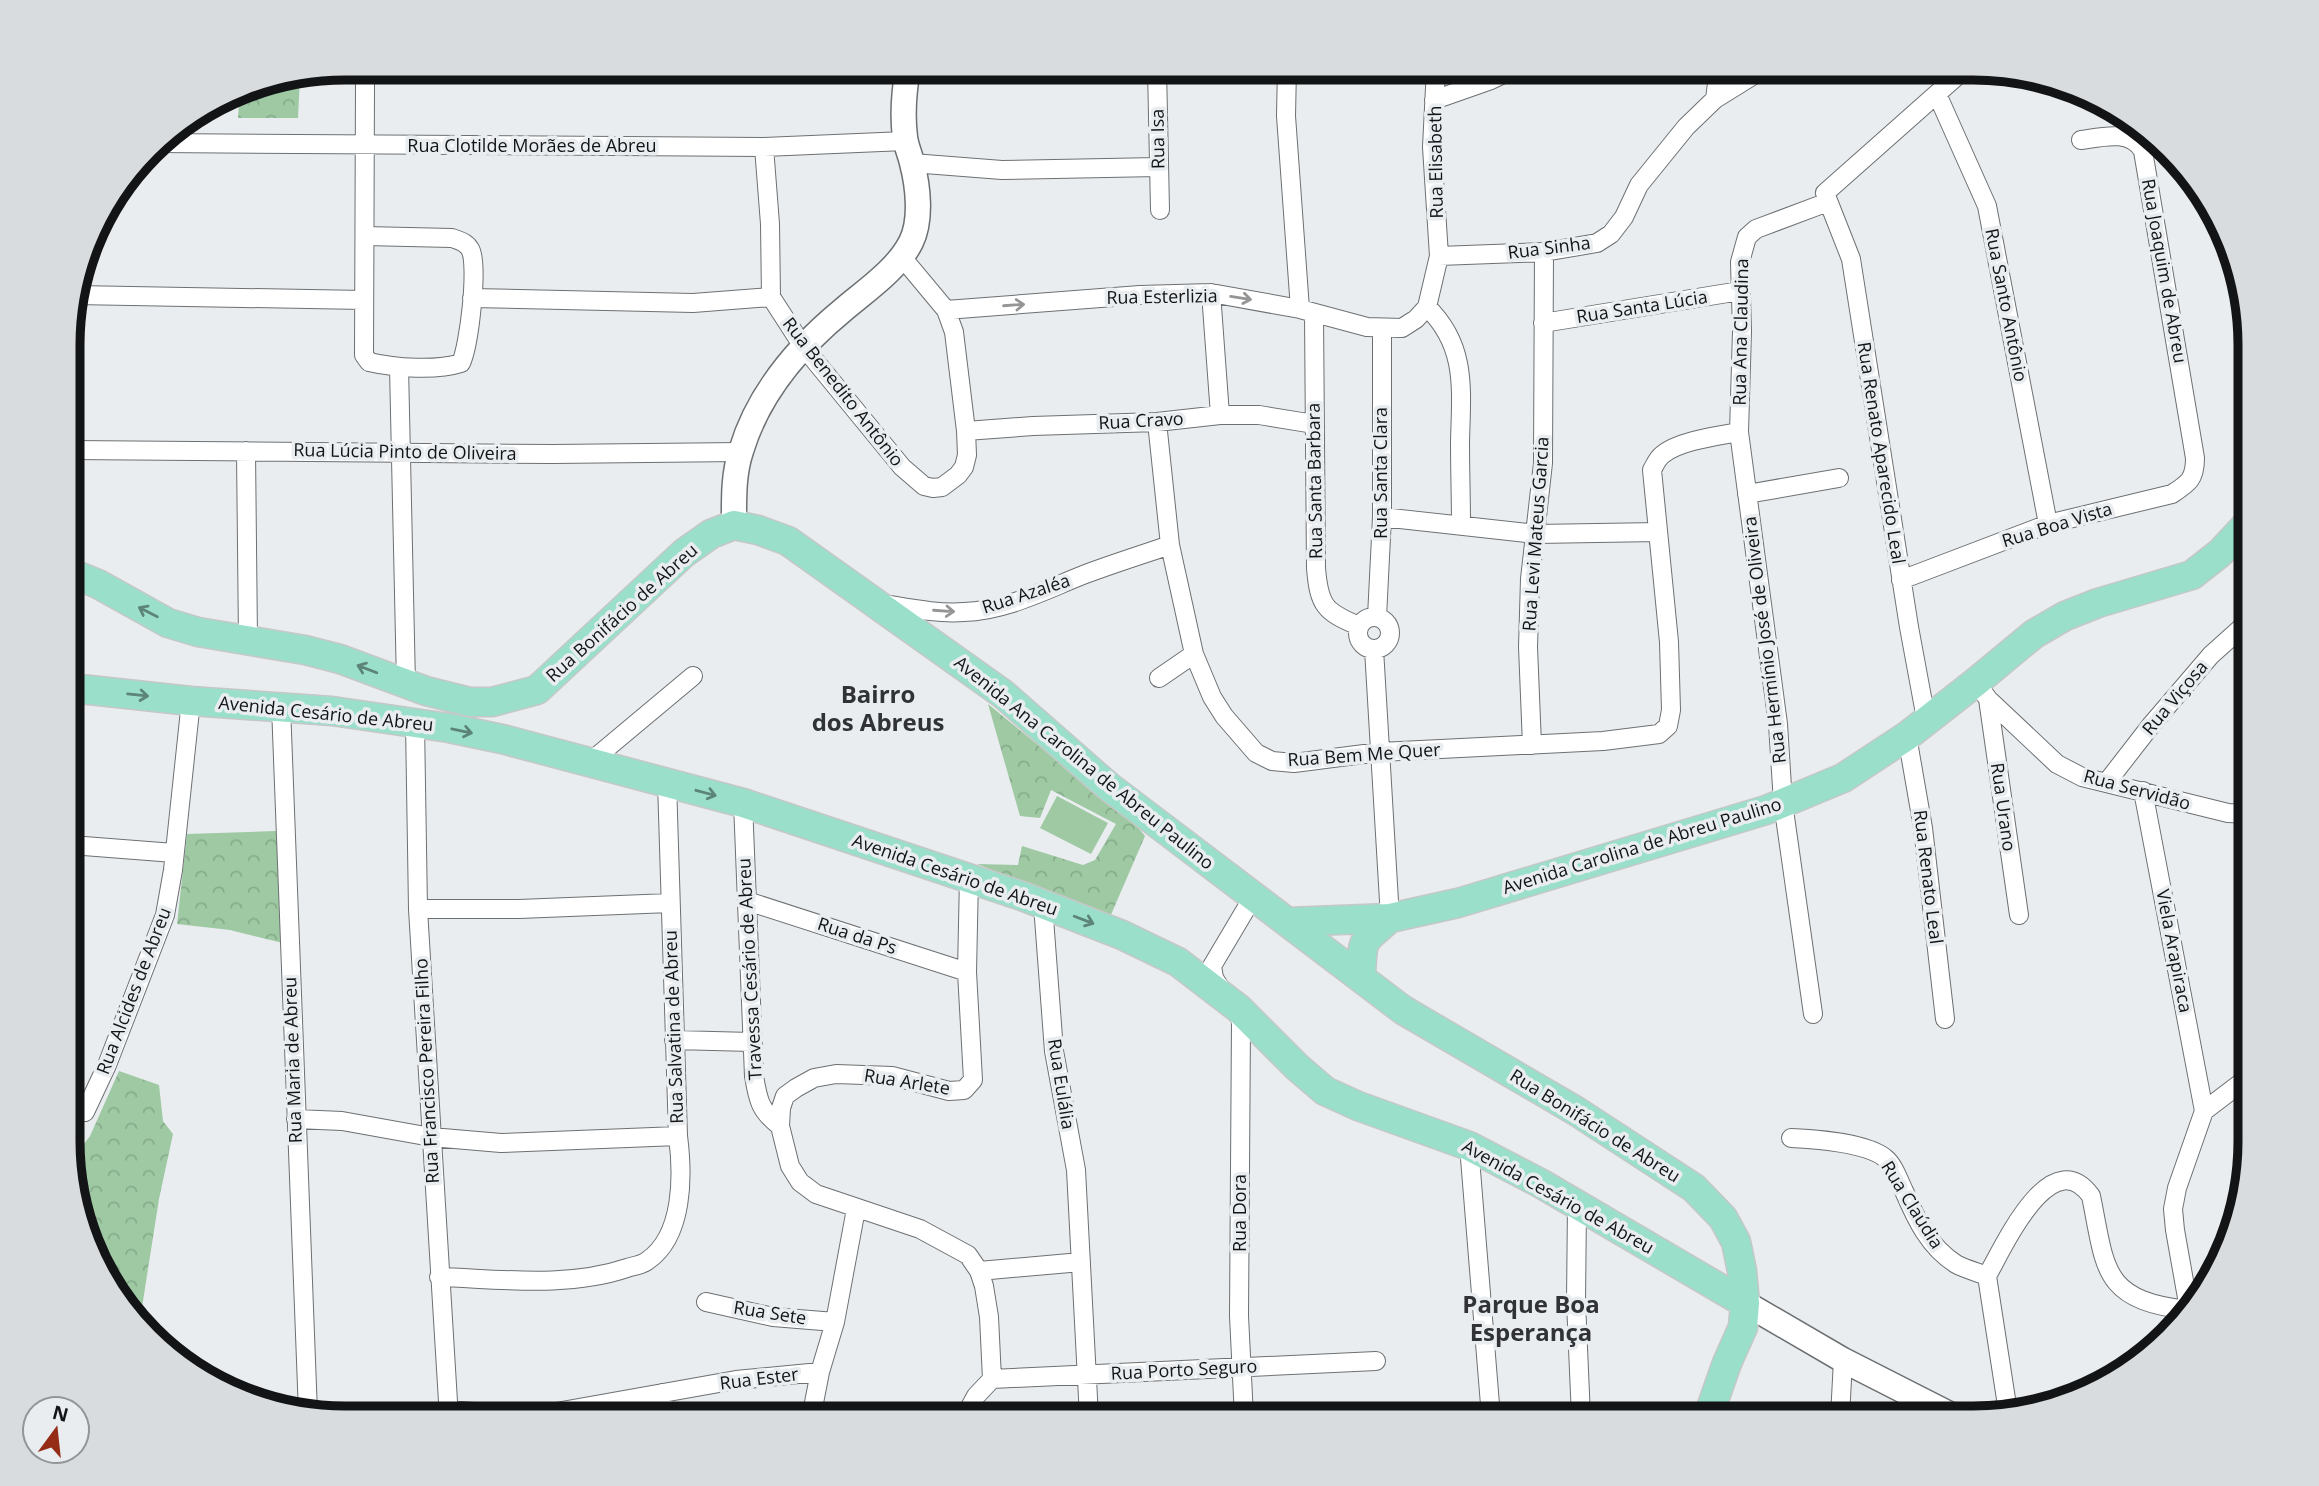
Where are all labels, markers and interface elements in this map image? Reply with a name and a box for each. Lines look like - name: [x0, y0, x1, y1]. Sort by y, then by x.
- street label: Rua Elisabeth: [1422, 105, 1448, 219]
- street label: Rua Isa: [1144, 109, 1170, 169]
- street label: Rua Clotilde Morães de Abreu: [407, 133, 657, 157]
- street label: Rua Joaquim de Abreu: [2137, 177, 2193, 365]
- street label: Rua Santo Antônio: [1980, 226, 2034, 384]
- street label: Rua Sinha: [1506, 230, 1592, 264]
- street label: Rua Ana Claudina: [1727, 258, 1753, 406]
- street label: Rua Esterlizia: [1106, 283, 1218, 309]
- street label: Rua Santa Lúcia: [1575, 284, 1709, 328]
- one-way arrow: [1229, 291, 1252, 304]
- one-way arrow: [1002, 298, 1025, 311]
- street label: Rua Benedito Antônio: [778, 312, 910, 471]
- street label: Rua Renato Aparecido Leal: [1853, 340, 1911, 566]
- street label: Rua Santa Barbara: [1301, 403, 1327, 559]
- street label: Rua Cravo: [1098, 406, 1184, 434]
- street label: Rua Santa Clara: [1368, 407, 1392, 539]
- street label: Rua Levi Mateus Garcia: [1516, 436, 1554, 632]
- street label: Rua Lúcia Pinto de Oliveira: [293, 437, 517, 465]
- street label: Rua Boa Vista: [1999, 496, 2115, 552]
- street label: Rua Hermínio José de Oliveira: [1737, 515, 1791, 765]
- street label: Rua Bonifácio de Abreu: [540, 538, 702, 687]
- street label: Rua Azaléa: [979, 568, 1073, 619]
- one-way arrow: [138, 605, 159, 618]
- one-way arrow: [932, 605, 955, 618]
- street label: Avenida Ana Carolina de Abreu Paulino: [950, 650, 1219, 875]
- street label: Rua Viçosa: [2136, 655, 2212, 740]
- one-way arrow: [356, 662, 378, 674]
- district label: Bairro dos Abreus: [812, 677, 944, 738]
- one-way arrow: [127, 689, 149, 702]
- street label: Avenida Cesário de Abreu: [217, 690, 435, 736]
- one-way arrow: [450, 724, 473, 738]
- street label: Rua Bem Me Quer: [1287, 737, 1442, 771]
- street label: Rua Urano: [1986, 761, 2022, 853]
- street label: Rua Servidão: [2081, 763, 2193, 815]
- one-way arrow: [695, 787, 717, 800]
- street label: Avenida Carolina de Abreu Paulino: [1499, 791, 1784, 899]
- street label: Rua Renato Leal: [1909, 808, 1949, 945]
- street label: Avenida Cesário de Abreu: [849, 828, 1061, 921]
- street label: Travessa Cesário de Abreu: [731, 857, 767, 1081]
- street label: Viela Arapiraca: [2151, 887, 2199, 1014]
- street label: Rua Alcides de Abreu: [90, 904, 176, 1078]
- street label: Rua da Ps: [815, 911, 900, 959]
- one-way arrow: [1072, 915, 1094, 928]
- street label: Rua Salvatina de Abreu: [658, 930, 688, 1124]
- street label: Rua Francisco Pereira Filho: [408, 958, 444, 1184]
- street label: Rua Maria de Abreu: [277, 977, 307, 1144]
- street label: Rua Eulália: [1043, 1037, 1081, 1131]
- street label: Rua Arlete: [862, 1062, 952, 1100]
- street label: Rua Bonifácio de Abreu: [1506, 1063, 1685, 1187]
- street label: Avenida Cesário de Abreu: [1458, 1133, 1659, 1259]
- street label: Rua Claúdia: [1876, 1156, 1949, 1253]
- street label: Rua Dora: [1227, 1174, 1251, 1252]
- district label: Parque Boa Esperança: [1462, 1287, 1600, 1348]
- street label: Rua Sete: [732, 1294, 808, 1330]
- street label: Rua Porto Seguro: [1110, 1353, 1258, 1385]
- street label: Rua Ester: [718, 1361, 800, 1395]
- north arrow: [21, 1395, 91, 1465]
- text: N: [50, 1399, 71, 1428]

